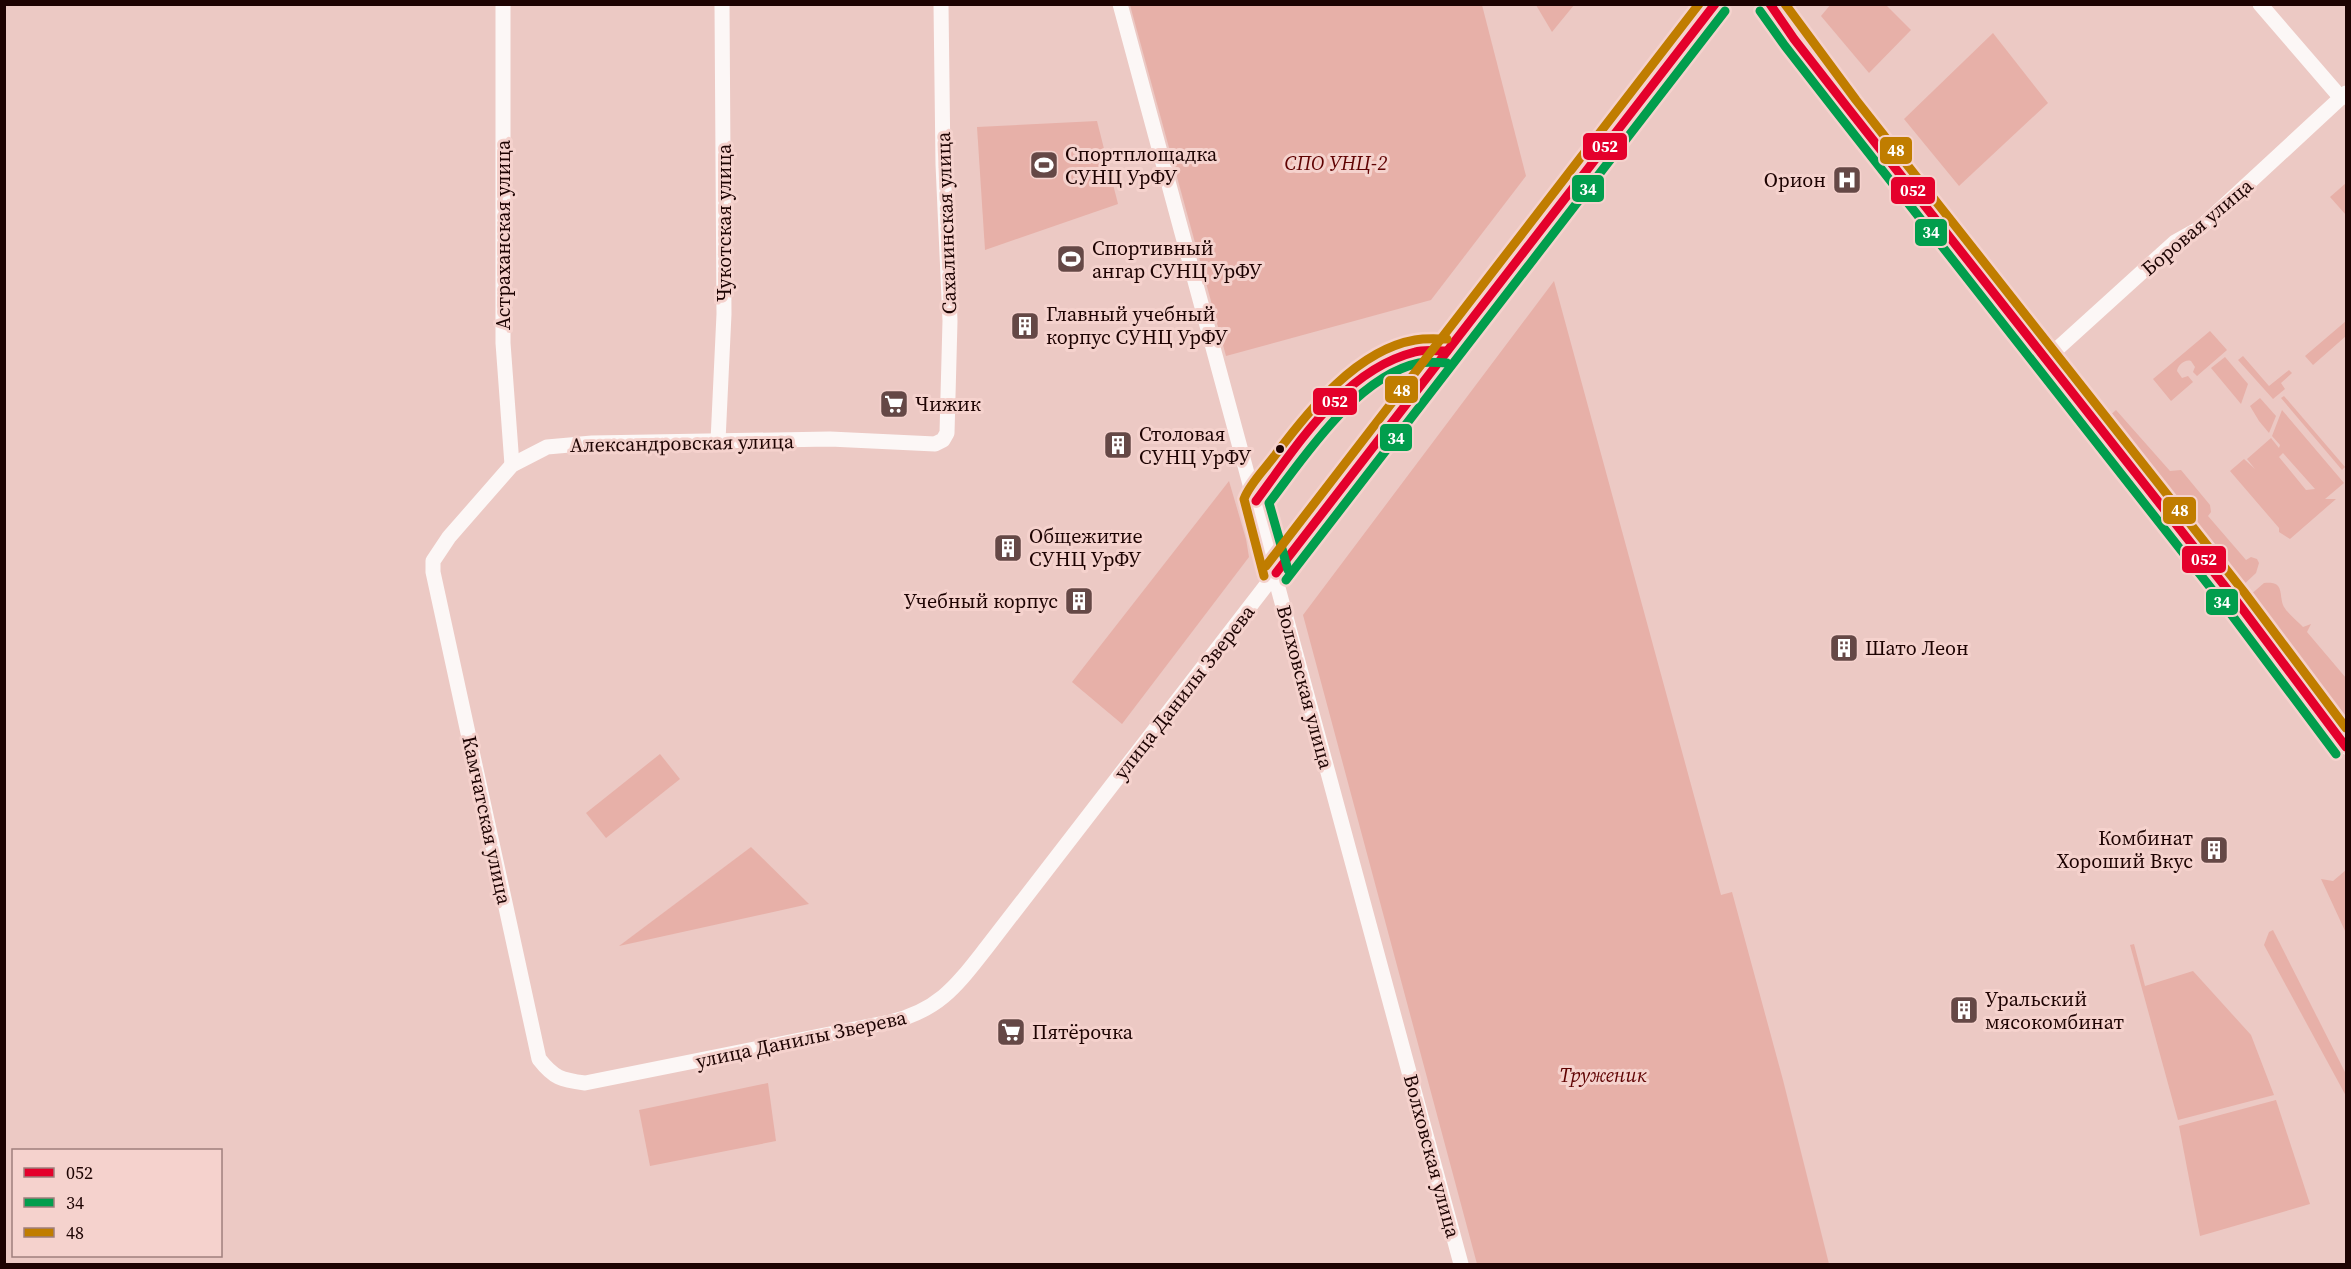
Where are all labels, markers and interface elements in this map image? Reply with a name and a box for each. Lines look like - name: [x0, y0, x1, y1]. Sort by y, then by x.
- street label: Сахалинская улица: [929, 131, 963, 315]
- line badge: 052: [1582, 132, 1628, 161]
- text: 052: [1592, 135, 1618, 157]
- line badge: 48: [1879, 136, 1913, 165]
- street label: Астраханская улица: [489, 139, 517, 330]
- text: 48: [1887, 139, 1905, 161]
- place label: Спортплощадка СУНЦ УрФУ: [1065, 140, 1218, 191]
- street label: Чукотская улица: [710, 143, 738, 302]
- sports icon: Спортплощадка СУНЦ УрФУ: [1028, 149, 1060, 181]
- park label: СПО УНЦ-2: [1285, 149, 1387, 177]
- hospital icon: Орион: [1831, 164, 1863, 196]
- place label: Орион: [1764, 166, 1826, 194]
- street label: Боровая улица: [2135, 171, 2259, 282]
- line badge: 34: [1571, 174, 1605, 203]
- line badge: 052: [1890, 176, 1936, 205]
- text: 34: [1579, 178, 1597, 200]
- text: 052: [1900, 179, 1926, 201]
- line badge: 34: [1914, 218, 1948, 247]
- text: 34: [1922, 221, 1940, 243]
- place label: Спортивный ангар СУНЦ УрФУ: [1092, 234, 1263, 285]
- sports icon: Спортивный ангар СУНЦ УрФУ: [1055, 243, 1087, 275]
- place label: Главный учебный корпус СУНЦ УрФУ: [1046, 300, 1229, 351]
- building icon: Главный учебный корпус СУНЦ УрФУ: [1009, 310, 1041, 342]
- line badge: 48: [1384, 375, 1419, 404]
- text: 48: [1393, 379, 1411, 401]
- line badge: 052: [1312, 387, 1358, 416]
- supermarket icon: Чижик: [878, 388, 910, 420]
- place label: Чижик: [915, 390, 981, 418]
- text: 052: [1322, 390, 1348, 412]
- place label: Столовая СУНЦ УрФУ: [1139, 420, 1252, 471]
- line badge: 34: [1379, 423, 1413, 452]
- street label: Александровская улица: [570, 427, 795, 459]
- text: 34: [1387, 427, 1405, 449]
- building icon: Столовая СУНЦ УрФУ: [1102, 429, 1134, 461]
- unlabelled marker: [1274, 443, 1286, 455]
- line badge: 48: [2162, 496, 2197, 525]
- text: 48: [2171, 499, 2189, 521]
- place label: Общежитие СУНЦ УрФУ: [1029, 522, 1143, 573]
- building icon: Общежитие СУНЦ УрФУ: [992, 532, 1024, 564]
- line badge: 052: [2181, 545, 2227, 574]
- text: 052: [2191, 548, 2217, 570]
- building icon: Учебный корпус: [1063, 585, 1095, 617]
- place label: Учебный корпус: [904, 587, 1058, 615]
- line badge: 34: [2205, 588, 2239, 616]
- text: 34: [2213, 591, 2231, 613]
- street label: улица Данилы Зверева: [1107, 598, 1262, 785]
- street label: Волховская улица: [1270, 602, 1341, 773]
- building icon: Шато Леон: [1828, 632, 1860, 664]
- place label: Шато Леон: [1865, 634, 1969, 662]
- street label: Камчатская улица: [455, 733, 519, 908]
- place label: Комбинат Хороший Вкус: [2056, 824, 2193, 875]
- building icon: Комбинат Хороший Вкус: [2198, 834, 2230, 866]
- place label: Уральский мясокомбинат: [1985, 985, 2125, 1036]
- building icon: Уральский мясокомбинат: [1948, 994, 1980, 1026]
- street label: улица Данилы Зверева: [693, 1003, 910, 1075]
- supermarket icon: Пятёрочка: [995, 1016, 1027, 1048]
- place label: Пятёрочка: [1032, 1018, 1134, 1046]
- park label: Труженик: [1559, 1061, 1647, 1089]
- street label: Волховская улица: [1397, 1071, 1468, 1242]
- legend: [12, 1149, 222, 1257]
- text: 052: [66, 1160, 93, 1185]
- text: 34: [66, 1190, 84, 1215]
- text: 48: [66, 1220, 84, 1245]

